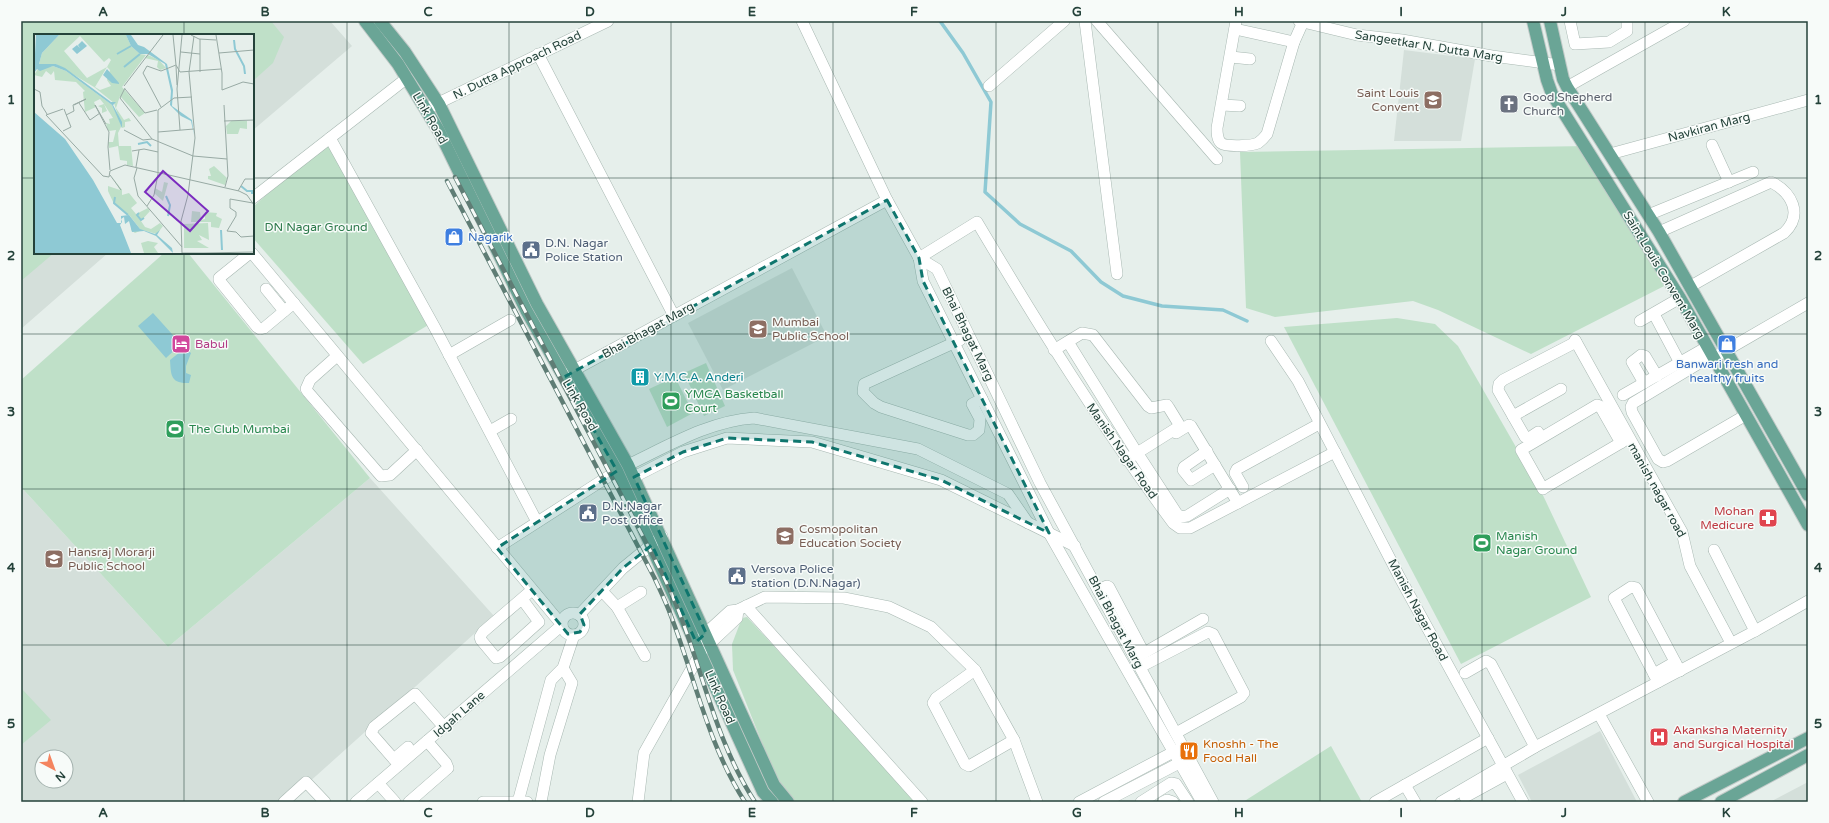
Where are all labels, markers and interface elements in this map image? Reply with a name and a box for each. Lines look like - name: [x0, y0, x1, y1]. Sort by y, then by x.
- text: A: [98, 4, 108, 20]
- text: B: [260, 4, 270, 20]
- text: C: [423, 4, 433, 20]
- text: D: [585, 4, 595, 20]
- text: E: [748, 4, 756, 20]
- text: F: [910, 4, 918, 20]
- text: G: [1072, 4, 1082, 20]
- text: H: [1234, 4, 1244, 20]
- text: I: [1399, 4, 1403, 20]
- text: J: [1560, 4, 1567, 20]
- text: K: [1722, 4, 1731, 20]
- street label: Sangeetkar N. Dutta Marg: [1354, 27, 1504, 65]
- street label: N. Dutta Approach Road: [451, 28, 583, 102]
- inset map: [34, 34, 254, 254]
- place label: Saint Louis Convent: [1357, 86, 1419, 114]
- school or university icon: Saint Louis Convent: [1422, 89, 1444, 111]
- street label: Link Road: [410, 90, 450, 146]
- place label: Good Shepherd Church: [1523, 90, 1612, 118]
- text: 1: [7, 92, 15, 108]
- text: 1: [1814, 92, 1822, 108]
- church icon: Good Shepherd Church: [1498, 93, 1520, 115]
- street label: Navkiran Marg: [1666, 109, 1752, 145]
- street label: Saint Louis Convent Marg: [1620, 209, 1708, 341]
- park label: DN Nagar Ground: [264, 220, 368, 234]
- shop icon: Nagarik: [443, 226, 465, 248]
- place label: Nagarik: [468, 230, 513, 244]
- place label: D.N. Nagar Police Station: [545, 236, 623, 264]
- public building icon: D.N. Nagar Police Station: [520, 239, 542, 261]
- text: 2: [7, 248, 15, 264]
- text: 2: [1814, 248, 1822, 264]
- street label: Bhai Bhagat Marg: [939, 285, 997, 383]
- street label: Bhai Bhagat Marg: [600, 299, 696, 361]
- place label: Mumbai Public School: [772, 315, 849, 343]
- school or university icon: Mumbai Public School: [747, 318, 769, 340]
- hotel icon: Babul: [170, 333, 192, 355]
- shop icon: Banwari fresh and healthy fruits: [1716, 333, 1738, 355]
- place label: Babul: [195, 337, 228, 351]
- place label: Banwari fresh and healthy fruits: [1676, 357, 1778, 385]
- building icon: Y.M.C.A. Anderi: [629, 366, 651, 388]
- place label: Y.M.C.A. Anderi: [654, 370, 743, 384]
- street label: Link Road: [560, 377, 600, 433]
- place label: YMCA Basketball Court: [685, 387, 784, 415]
- sports icon: YMCA Basketball Court: [660, 390, 682, 412]
- street label: Manish Nagar Road: [1084, 401, 1160, 501]
- text: 3: [7, 404, 15, 420]
- text: 3: [1814, 404, 1822, 420]
- sports icon: The Club Mumbai: [164, 418, 186, 440]
- place label: The Club Mumbai: [189, 422, 290, 436]
- street label: manish nagar road: [1625, 440, 1689, 540]
- place label: D.N.Nagar Post office: [602, 499, 664, 527]
- public building icon: D.N.Nagar Post office: [577, 502, 599, 524]
- place label: Mohan Medicure: [1700, 504, 1754, 532]
- pharmacy icon: Mohan Medicure: [1757, 507, 1779, 529]
- place label: Cosmopolitan Education Society: [799, 522, 902, 550]
- school or university icon: Cosmopolitan Education Society: [774, 525, 796, 547]
- place label: Manish Nagar Ground: [1496, 529, 1577, 557]
- sports icon: Manish Nagar Ground: [1471, 532, 1493, 554]
- place label: Hansraj Morarji Public School: [68, 545, 155, 573]
- school or university icon: Hansraj Morarji Public School: [43, 548, 65, 570]
- street label: Manish Nagar Road: [1385, 557, 1451, 663]
- text: 4: [7, 560, 16, 576]
- text: 4: [1814, 560, 1823, 576]
- place label: Versova Police station (D.N.Nagar): [751, 562, 861, 590]
- public building icon: Versova Police station (D.N.Nagar): [726, 565, 748, 587]
- street label: Bhai Bhagat Marg: [1086, 573, 1146, 671]
- street label: Link Road: [702, 668, 738, 726]
- street label: Idgah Lane: [431, 688, 488, 740]
- text: 5: [7, 716, 15, 732]
- text: 5: [1814, 716, 1822, 732]
- place label: Akanksha Maternity and Surgical Hospital: [1673, 723, 1793, 751]
- hospital icon: Akanksha Maternity and Surgical Hospital: [1648, 726, 1670, 748]
- place label: Knoshh - The Food Hall: [1203, 737, 1279, 765]
- restaurant icon: Knoshh - The Food Hall: [1178, 740, 1200, 762]
- north arrow: [34, 749, 74, 789]
- text: N: [53, 768, 68, 784]
- text: A: [98, 805, 108, 821]
- text: B: [260, 805, 270, 821]
- text: C: [423, 805, 433, 821]
- text: D: [585, 805, 595, 821]
- text: E: [748, 805, 756, 821]
- text: F: [910, 805, 918, 821]
- text: G: [1072, 805, 1082, 821]
- text: H: [1234, 805, 1244, 821]
- text: I: [1399, 805, 1403, 821]
- text: J: [1560, 805, 1567, 821]
- text: K: [1722, 805, 1731, 821]

